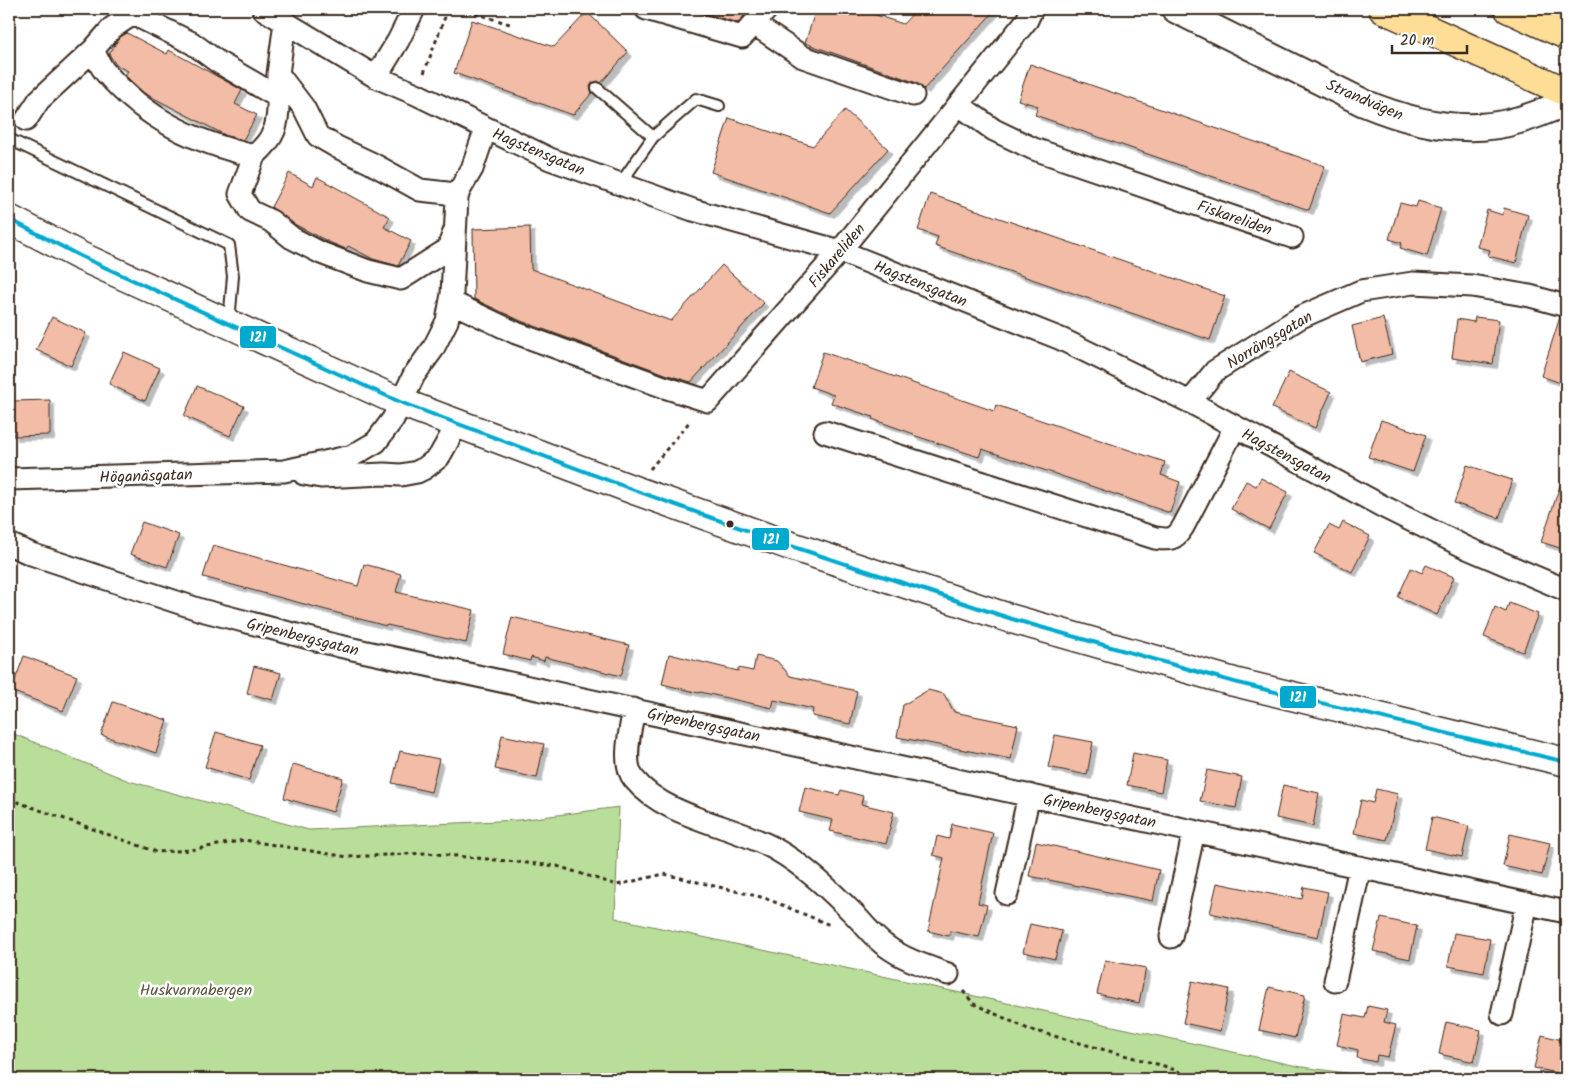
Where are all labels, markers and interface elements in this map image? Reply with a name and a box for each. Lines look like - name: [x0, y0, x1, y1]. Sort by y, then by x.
- scale bar: [1392, 22, 1468, 54]
- text: 20 m: [1400, 29, 1434, 53]
- street label: Strandvägen: [1322, 73, 1407, 128]
- street label: Hagstensgatan: [488, 122, 589, 183]
- street label: Fiskareliden: [1194, 194, 1275, 243]
- street label: Fiskareliden: [803, 218, 872, 294]
- street label: Hagstensgatan: [870, 254, 971, 314]
- street label: Norrängsgatan: [1222, 305, 1318, 376]
- line badge: 121: [239, 325, 277, 349]
- text: 121: [250, 327, 267, 349]
- street label: Hagstensgatan: [1237, 422, 1336, 491]
- street label: Höganäsgatan: [99, 462, 193, 491]
- unlabelled marker: [725, 519, 735, 529]
- line badge: 121: [751, 527, 790, 551]
- text: 121: [763, 529, 780, 551]
- street label: Gripenbergsgatan: [244, 611, 361, 663]
- line badge: 121: [1279, 685, 1317, 709]
- text: 121: [1290, 687, 1307, 709]
- street label: Gripenbergsgatan: [645, 701, 762, 750]
- street label: Gripenbergsgatan: [1041, 787, 1158, 836]
- park label: Huskvarnabergen: [140, 978, 252, 1003]

